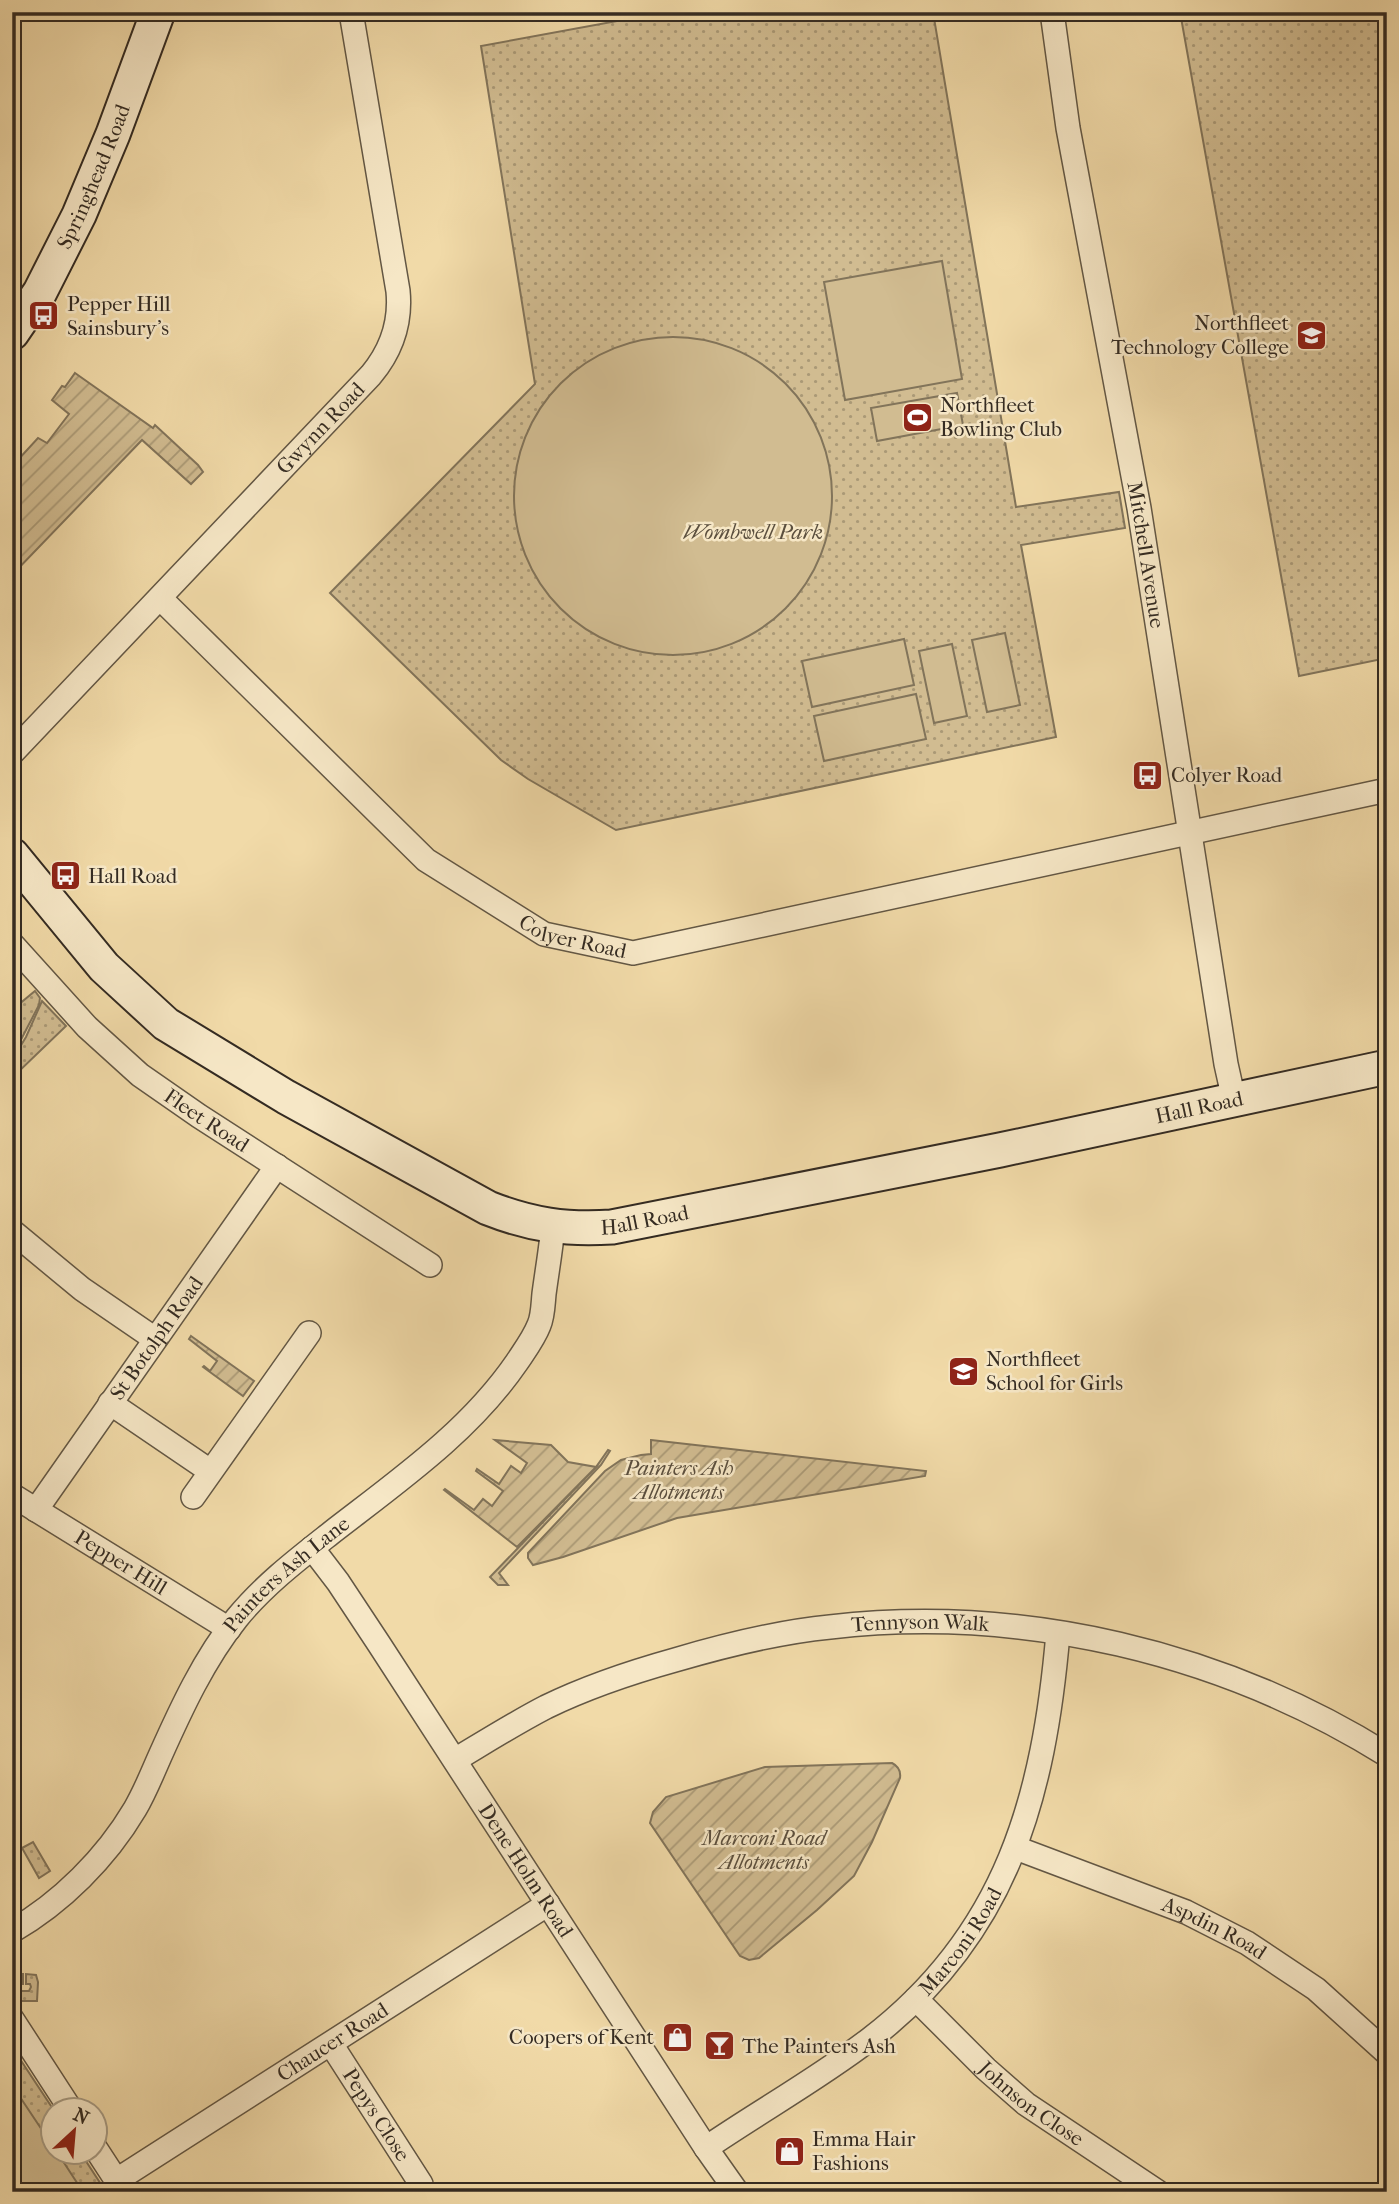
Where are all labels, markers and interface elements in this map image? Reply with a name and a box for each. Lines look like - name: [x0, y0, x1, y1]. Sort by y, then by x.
- street label: Springhead Road: [52, 100, 135, 253]
- place label: Pepper Hill Sainsbury's: [67, 292, 171, 340]
- bus stop icon: Pepper Hill Sainsbury's: [27, 299, 61, 333]
- place label: Northfleet Technology College: [1111, 311, 1289, 359]
- school or university icon: Northfleet Technology College: [1295, 318, 1329, 352]
- street label: Gwynn Road: [271, 377, 370, 479]
- place label: Northfleet Bowling Club: [940, 393, 1062, 441]
- sports icon: Northfleet Bowling Club: [900, 400, 934, 434]
- street label: Mitchell Avenue: [1122, 480, 1170, 630]
- park label: Wombwell Park: [683, 520, 823, 544]
- bus stop icon: Colyer Road: [1131, 758, 1165, 792]
- place label: Colyer Road: [1171, 763, 1283, 787]
- bus stop icon: Hall Road: [48, 859, 82, 893]
- place label: Hall Road: [88, 864, 178, 888]
- street label: Colyer Road: [514, 909, 629, 963]
- street label: Fleet Road: [160, 1084, 254, 1157]
- street label: Hall Road: [1153, 1086, 1246, 1128]
- street label: Hall Road: [600, 1200, 691, 1240]
- street label: St Botolph Road: [105, 1271, 208, 1404]
- place label: Northfleet School for Girls: [986, 1347, 1123, 1395]
- school or university icon: Northfleet School for Girls: [946, 1354, 980, 1388]
- park label: Painters Ash Allotments: [624, 1456, 734, 1504]
- street label: Painters Ash Lane: [218, 1511, 354, 1637]
- street label: Pepper Hill: [70, 1525, 172, 1600]
- street label: Tennyson Walk: [850, 1610, 990, 1637]
- street label: Dene Holm Road: [474, 1799, 578, 1942]
- park label: Marconi Road Allotments: [700, 1826, 828, 1874]
- street label: Marconi Road: [914, 1883, 1007, 2000]
- street label: Aspdin Road: [1158, 1892, 1272, 1965]
- street label: Chaucer Road: [273, 1997, 393, 2086]
- shop icon: Coopers of Kent: [660, 2020, 694, 2054]
- place label: Coopers of Kent: [509, 2025, 654, 2049]
- bar icon: The Painters Ash: [702, 2029, 736, 2063]
- place label: The Painters Ash: [742, 2034, 896, 2058]
- street label: Johnson Close: [972, 2055, 1088, 2151]
- street label: Pepys Close: [338, 2064, 415, 2166]
- north arrow: [38, 2096, 108, 2166]
- text: N: [70, 2104, 93, 2130]
- place label: Emma Hair Fashions: [812, 2127, 915, 2175]
- shop icon: Emma Hair Fashions: [772, 2134, 806, 2168]

